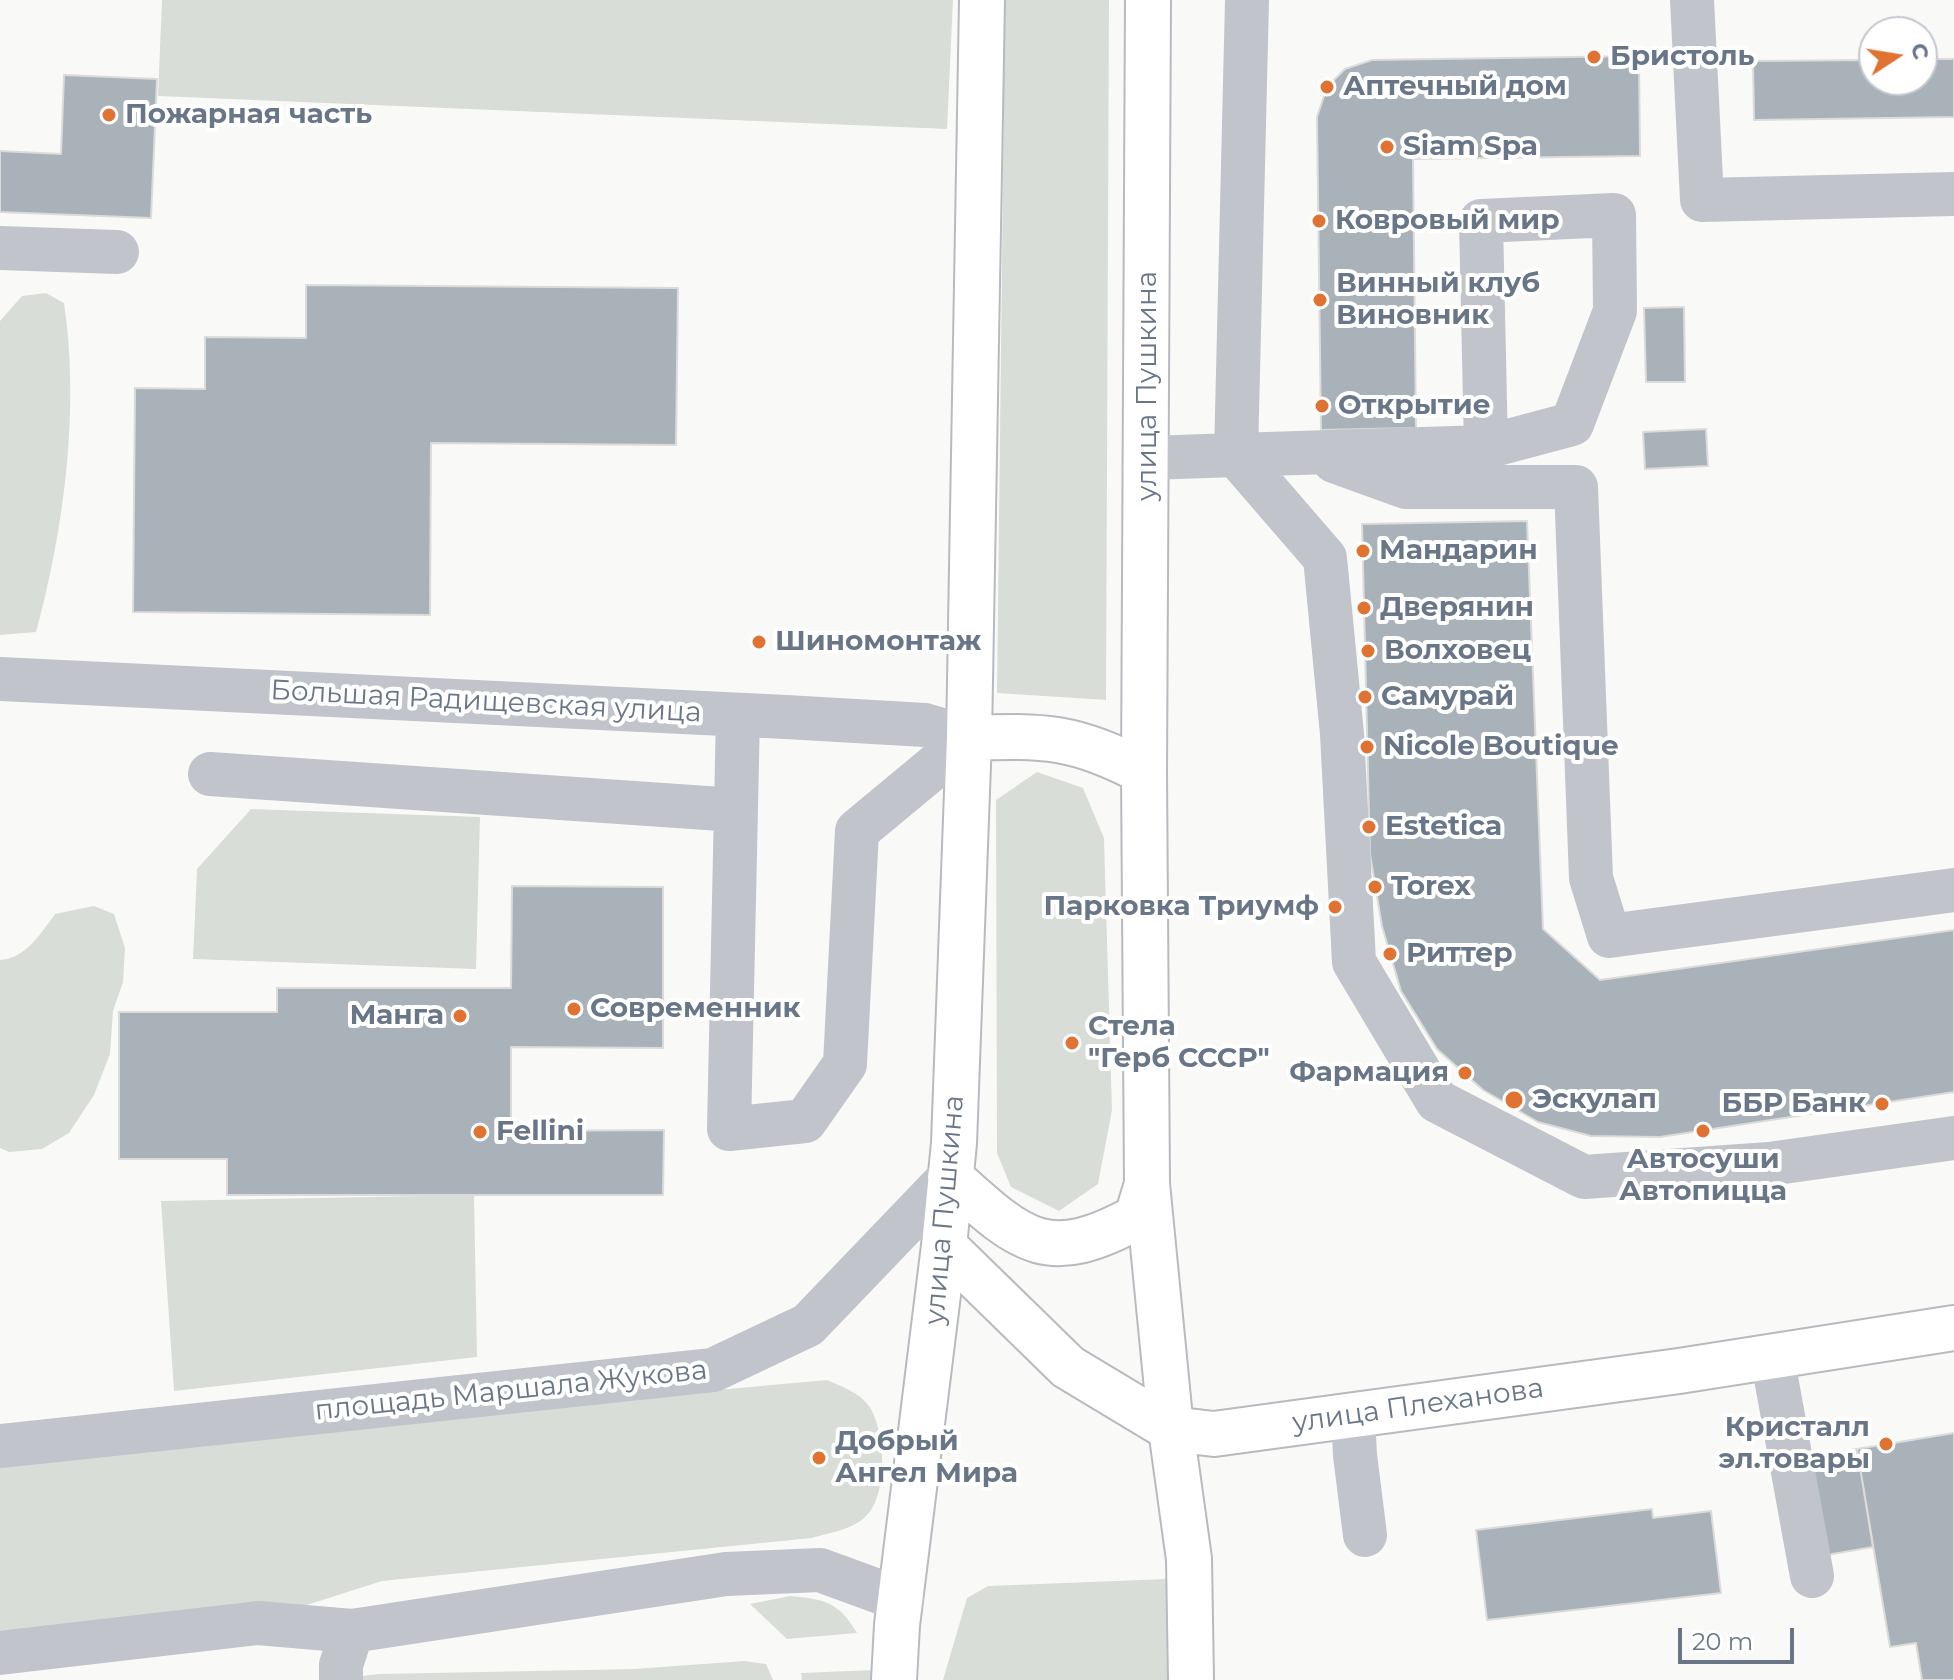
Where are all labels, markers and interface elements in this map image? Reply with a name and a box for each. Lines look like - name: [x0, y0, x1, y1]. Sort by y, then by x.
- north arrow: [1858, 16, 1938, 96]
- place label: Бристоль: [1610, 40, 1755, 74]
- text: С: [1905, 41, 1935, 62]
- marker: Бристоль: [1585, 48, 1603, 66]
- place label: Аптечный дом: [1343, 70, 1567, 104]
- marker: Аптечный дом: [1318, 78, 1336, 96]
- place label: Пожарная часть: [125, 98, 372, 132]
- marker: Пожарная часть: [100, 106, 118, 124]
- place label: Siam Spa: [1403, 130, 1538, 164]
- marker: Siam Spa: [1378, 138, 1396, 156]
- place label: Ковровый мир: [1335, 204, 1560, 238]
- marker: Ковровый мир: [1310, 212, 1328, 230]
- place label: Винный клуб Виновник: [1336, 267, 1540, 333]
- street label: улица Пушкина: [1131, 271, 1165, 501]
- marker: Винный клуб Виновник: [1311, 291, 1329, 309]
- place label: Открытие: [1338, 389, 1491, 423]
- marker: Открытие: [1313, 397, 1331, 415]
- place label: Мандарин: [1379, 534, 1538, 568]
- marker: Мандарин: [1354, 542, 1372, 560]
- place label: Дверянин: [1380, 591, 1534, 625]
- marker: Дверянин: [1355, 599, 1373, 617]
- place label: Шиномонтаж: [775, 625, 981, 659]
- marker: Шиномонтаж: [750, 633, 768, 651]
- place label: Волховец: [1384, 634, 1531, 668]
- marker: Волховец: [1359, 642, 1377, 660]
- street label: Большая Радищевская улица: [270, 674, 702, 730]
- place label: Самурай: [1381, 680, 1514, 714]
- marker: Самурай: [1356, 688, 1374, 706]
- place label: Nicole Boutique: [1383, 730, 1619, 764]
- marker: Nicole Boutique: [1358, 738, 1376, 756]
- place label: Estetica: [1385, 810, 1502, 844]
- marker: Estetica: [1360, 818, 1378, 836]
- place label: Torex: [1391, 870, 1471, 904]
- marker: Torex: [1366, 878, 1384, 896]
- place label: Парковка Триумф: [1044, 890, 1319, 924]
- marker: Парковка Триумф: [1326, 898, 1344, 916]
- place label: Риттер: [1406, 937, 1513, 971]
- marker: Риттер: [1381, 945, 1399, 963]
- place label: Современник: [590, 992, 801, 1026]
- place label: Манга: [349, 999, 444, 1033]
- marker: Современник: [565, 1000, 583, 1018]
- marker: Манга: [451, 1007, 469, 1025]
- place label: Стела "Герб СССР": [1088, 1010, 1270, 1076]
- marker: Стела "Герб СССР": [1063, 1034, 1081, 1052]
- place label: Фармация: [1289, 1056, 1449, 1090]
- marker: Фармация: [1456, 1064, 1474, 1082]
- place label: Эскулап: [1532, 1083, 1657, 1117]
- place label: ББР Банк: [1721, 1087, 1866, 1121]
- marker: Эскулап: [1503, 1089, 1525, 1111]
- street label: улица Пушкина: [918, 1094, 972, 1326]
- marker: ББР Банк: [1873, 1095, 1891, 1113]
- place label: Fellini: [496, 1115, 584, 1149]
- marker: Автосуши Автопицца: [1694, 1122, 1712, 1140]
- marker: Fellini: [471, 1123, 489, 1141]
- place label: Автосуши Автопицца: [1619, 1143, 1787, 1209]
- street label: площадь Маршала Жукова: [313, 1354, 709, 1428]
- street label: улица Плеханова: [1290, 1372, 1546, 1440]
- place label: Кристалл эл.товары: [1719, 1411, 1870, 1477]
- place label: Добрый Ангел Мира: [835, 1425, 1018, 1491]
- marker: Кристалл эл.товары: [1877, 1435, 1895, 1453]
- marker: Добрый Ангел Мира: [810, 1449, 828, 1467]
- scale bar: [1682, 1612, 1798, 1662]
- text: 20 m: [1692, 1627, 1753, 1656]

